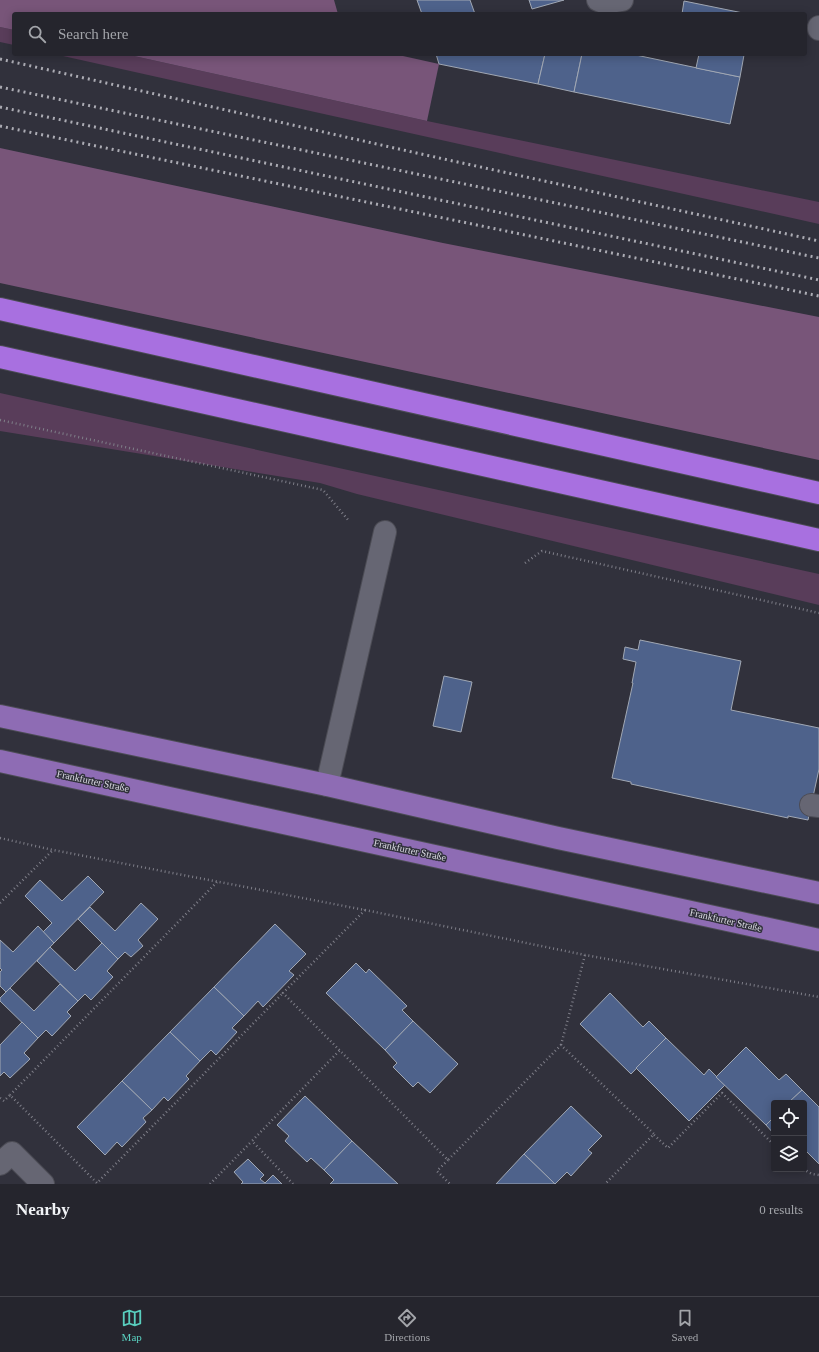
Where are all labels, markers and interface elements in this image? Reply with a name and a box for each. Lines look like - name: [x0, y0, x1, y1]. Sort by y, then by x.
- search box: [12, 12, 807, 56]
- icon: search: [26, 23, 48, 45]
- text: Search here: [58, 26, 128, 42]
- street label: Frankfurter Straße: [56, 768, 131, 794]
- street label: Frankfurter Straße: [373, 837, 448, 863]
- street label: Frankfurter Straße: [689, 906, 764, 934]
- map controls: [771, 1100, 807, 1172]
- button: locate: [771, 1100, 807, 1136]
- button: layers: [771, 1136, 807, 1172]
- text: Nearby: [16, 1200, 70, 1219]
- text: 0 results: [759, 1202, 803, 1217]
- tab: Map: [121, 1307, 143, 1343]
- tab: Directions: [384, 1307, 430, 1343]
- tab: Saved: [671, 1307, 698, 1343]

